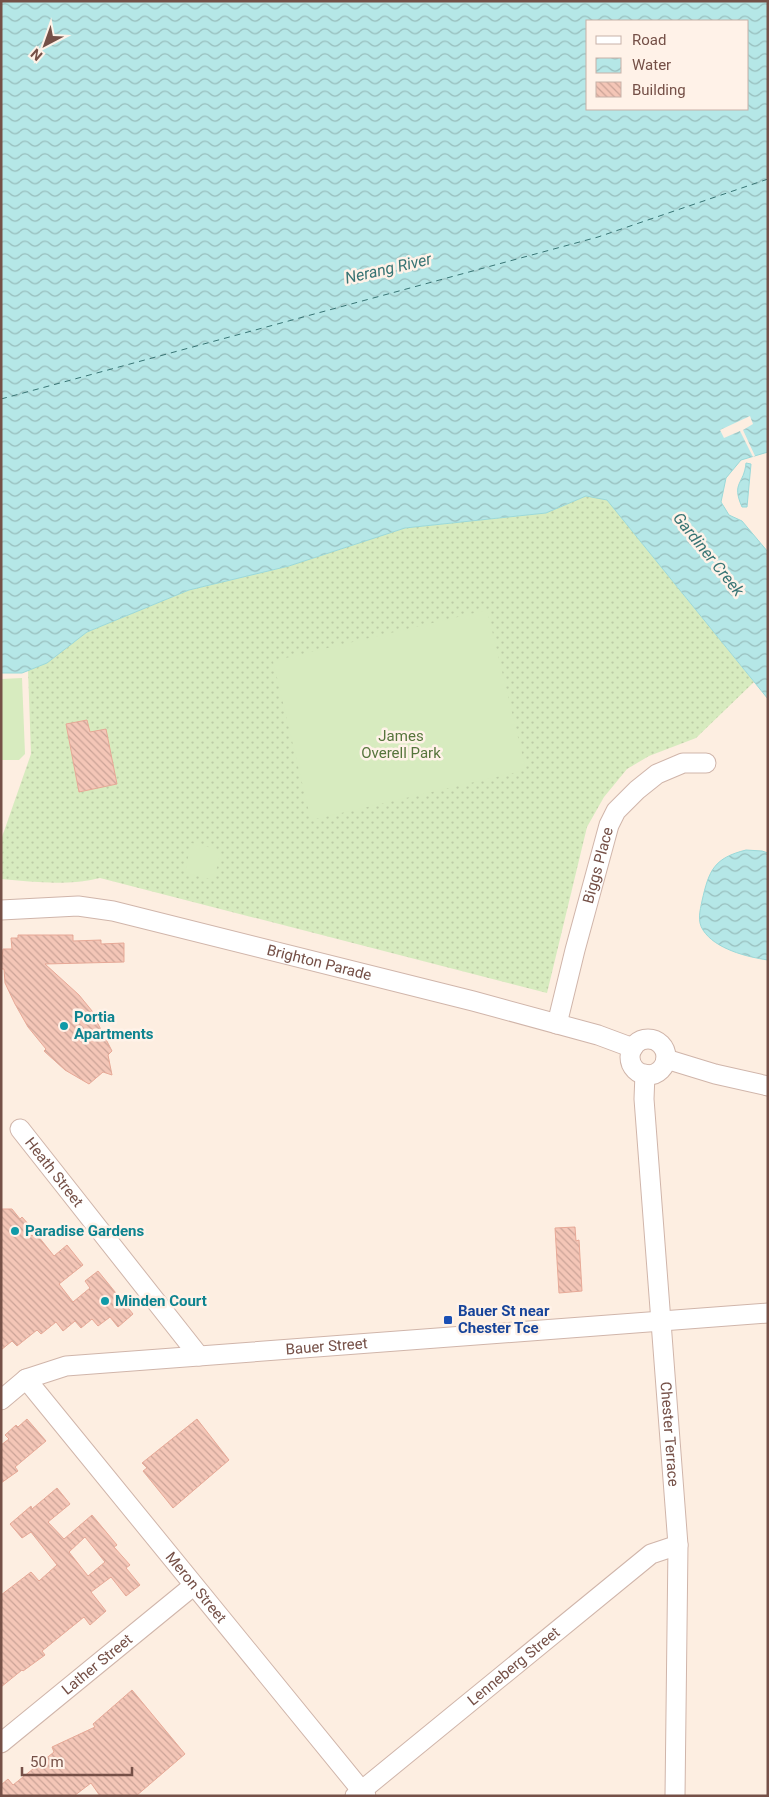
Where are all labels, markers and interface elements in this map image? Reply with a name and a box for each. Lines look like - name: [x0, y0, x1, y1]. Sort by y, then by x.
- north arrow: [20, 20, 70, 70]
- legend: [586, 20, 749, 110]
- text: Road: [632, 31, 666, 49]
- text: N: [27, 46, 45, 64]
- text: Water: [632, 56, 671, 74]
- text: Building: [632, 81, 686, 99]
- water label: Nerang River: [343, 249, 434, 288]
- water label: Gardiner Creek: [669, 509, 749, 601]
- park label: James Overell Park: [361, 727, 441, 762]
- street label: Biggs Place: [579, 825, 617, 905]
- street label: Brighton Parade: [265, 941, 373, 984]
- place label: Portia Apartments: [74, 1008, 154, 1043]
- marker: Portia Apartments: [58, 1020, 70, 1032]
- street label: Heath Street: [21, 1134, 87, 1211]
- place label: Paradise Gardens: [25, 1222, 144, 1240]
- marker: Paradise Gardens: [9, 1225, 21, 1237]
- place label: Minden Court: [115, 1292, 207, 1310]
- marker: Minden Court: [99, 1295, 111, 1307]
- place label: Bauer St near Chester Tce: [458, 1302, 550, 1337]
- marker: Bauer St near Chester Tce: [442, 1314, 454, 1326]
- street label: Bauer Street: [285, 1334, 368, 1358]
- street label: Chester Terrace: [657, 1381, 683, 1487]
- street label: Meron Street: [162, 1548, 230, 1627]
- street label: Lenneberg Street: [464, 1623, 564, 1709]
- street label: Lather Street: [58, 1630, 136, 1699]
- scale bar: [22, 1744, 132, 1776]
- text: 50 m: [30, 1753, 64, 1771]

